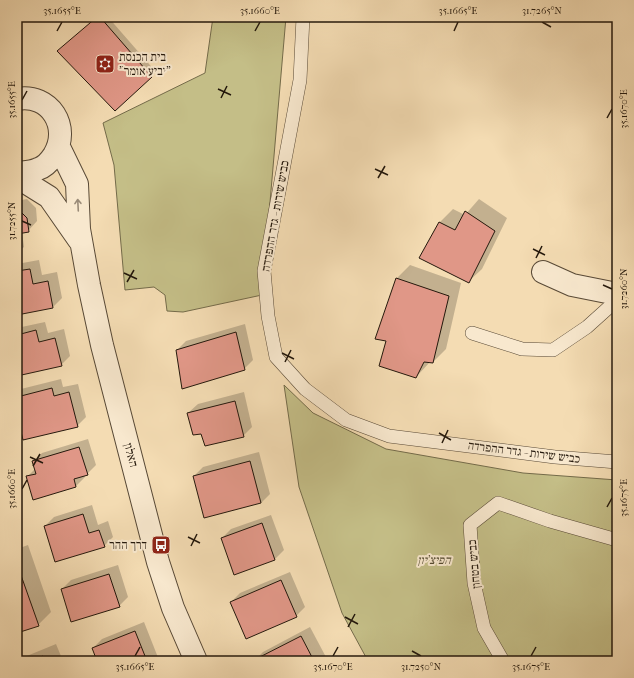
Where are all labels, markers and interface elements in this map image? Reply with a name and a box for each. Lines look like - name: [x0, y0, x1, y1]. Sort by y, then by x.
- text: 35.1655°E: [43, 5, 81, 17]
- text: 35.1660°E: [240, 5, 280, 17]
- text: 35.1665°E: [439, 5, 477, 17]
- text: 31.7265°N: [522, 5, 562, 17]
- place label: בית הכנסת "יביע אומר": [119, 50, 171, 78]
- synagogue icon: בית הכנסת "יביע אומר": [94, 53, 116, 75]
- text: 35.1655°E: [6, 81, 18, 119]
- text: 35.1670°E: [618, 89, 630, 129]
- street label: כביש שירות - גדר ההפרדה: [258, 159, 292, 273]
- one-way arrow: [74, 199, 81, 212]
- text: 31.7255°N: [6, 201, 18, 240]
- text: 31.7260°N: [618, 268, 630, 310]
- street label: כביש שירות - גדר ההפרדה: [467, 438, 581, 466]
- street label: האלון: [121, 441, 141, 469]
- text: 35.1660°E: [6, 469, 18, 509]
- text: 35.1675°E: [618, 479, 630, 517]
- bus stop icon: דרך ההר: [150, 534, 172, 556]
- place label: דרך ההר: [109, 538, 147, 552]
- street label: כביש בטחון: [465, 538, 483, 589]
- park label: הפיצ'יון: [417, 553, 452, 567]
- text: 35.1665°E: [116, 661, 154, 673]
- text: 35.1670°E: [313, 661, 353, 673]
- text: 31.7250°N: [401, 661, 441, 673]
- text: 35.1675°E: [512, 661, 550, 673]

